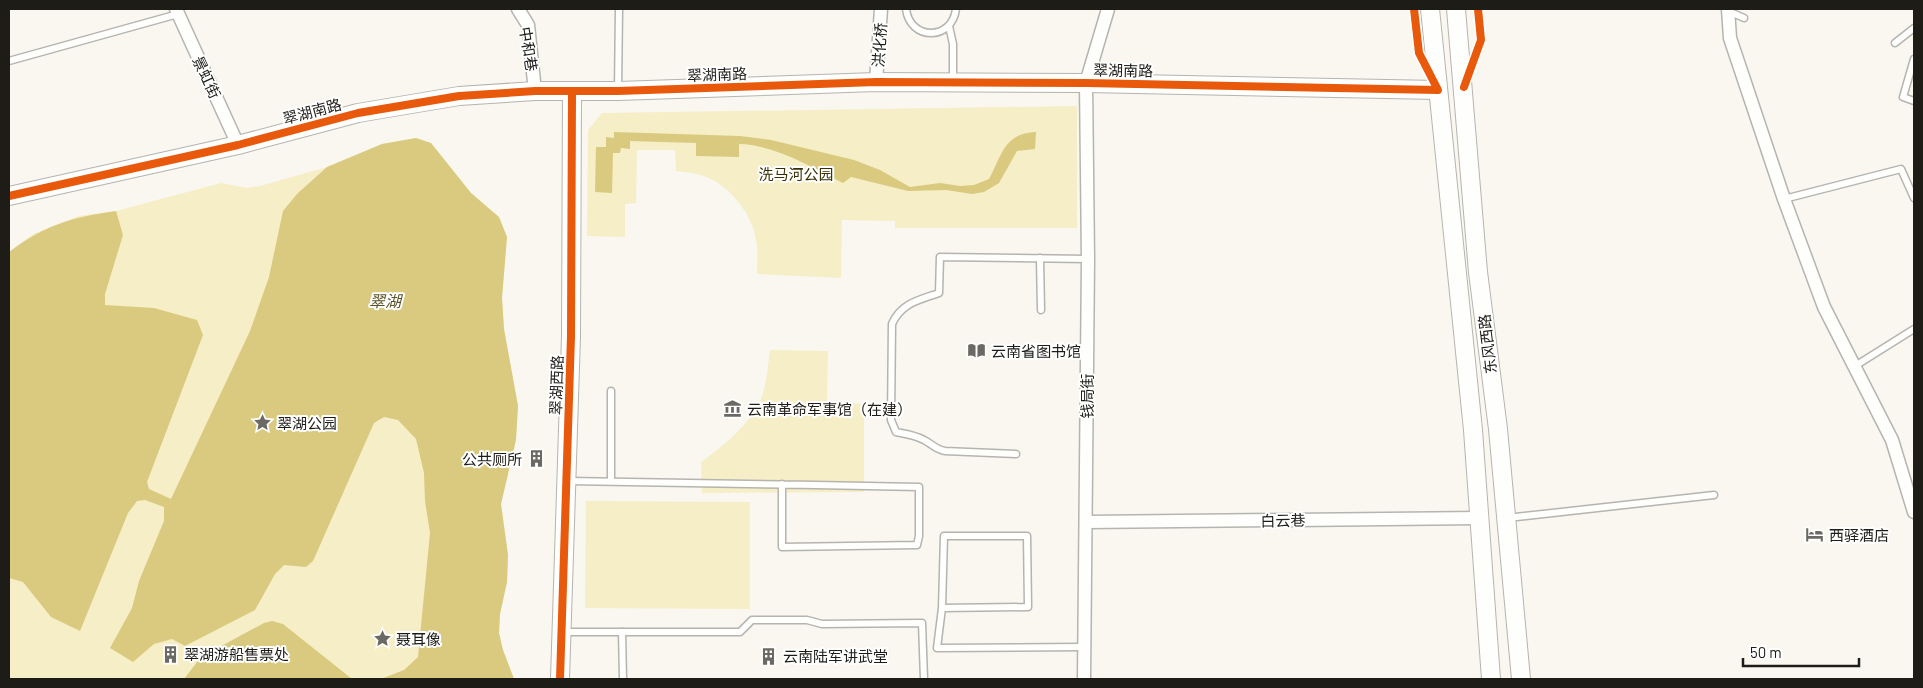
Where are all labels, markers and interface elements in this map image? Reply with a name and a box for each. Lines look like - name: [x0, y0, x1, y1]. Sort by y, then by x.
- street label: 洪化桥: [868, 22, 890, 68]
- street label: 中和巷: [517, 25, 541, 73]
- street label: 景虹街: [189, 53, 225, 101]
- street label: 翠湖南路: [1093, 60, 1153, 80]
- street label: 翠湖南路: [687, 64, 747, 84]
- street label: 翠湖南路: [281, 95, 343, 127]
- park label: 洗马河公园: [758, 165, 834, 183]
- water label: 翠湖: [369, 291, 404, 310]
- street label: 东风西路: [1474, 313, 1500, 375]
- library icon: 云南省图书馆: [967, 341, 987, 361]
- place label: 云南省图书馆: [991, 342, 1081, 360]
- street label: 翠湖西路: [546, 355, 566, 415]
- street label: 钱局街: [1078, 373, 1096, 419]
- museum icon: 云南革命军事馆（在建）: [723, 399, 743, 419]
- place label: 云南革命军事馆（在建）: [747, 400, 912, 418]
- place icon: 翠湖公园: [253, 413, 273, 433]
- place label: 翠湖公园: [277, 414, 337, 432]
- building icon: 公共厕所: [526, 449, 546, 469]
- place label: 公共厕所: [462, 450, 522, 468]
- street label: 白云巷: [1260, 511, 1306, 529]
- hotel icon: 西驿酒店: [1805, 525, 1825, 545]
- place label: 西驿酒店: [1829, 526, 1889, 544]
- place icon: 聂耳像: [372, 629, 392, 649]
- place label: 聂耳像: [396, 630, 441, 648]
- scale bar: [1743, 636, 1859, 668]
- text: 50 m: [1750, 643, 1782, 661]
- building icon: 翠湖游船售票处: [160, 644, 180, 664]
- place label: 翠湖游船售票处: [184, 645, 289, 663]
- building icon: 云南陆军讲武堂: [759, 646, 779, 666]
- place label: 云南陆军讲武堂: [783, 647, 888, 665]

